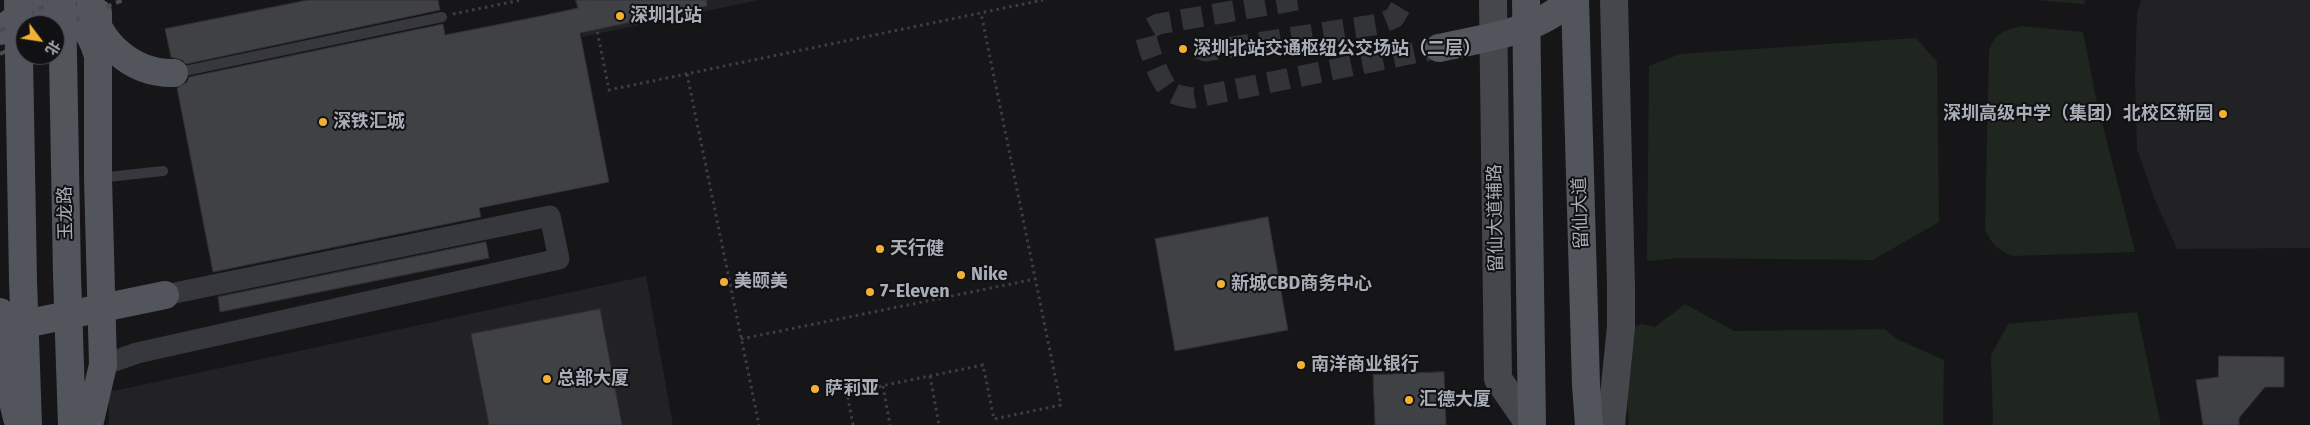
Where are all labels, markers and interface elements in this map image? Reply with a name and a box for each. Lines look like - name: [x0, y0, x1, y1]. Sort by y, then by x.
- place label: 深圳北站: [630, 5, 702, 27]
- marker: 深圳北站: [614, 10, 626, 22]
- north arrow: [15, 15, 65, 65]
- text: 北: [42, 37, 63, 58]
- place label: 深圳北站交通枢纽公交场站（二层）: [1193, 38, 1481, 60]
- marker: 深圳北站交通枢纽公交场站（二层）: [1177, 43, 1189, 55]
- place label: 深圳高级中学（集团）北校区新园: [1943, 103, 2213, 125]
- marker: 深圳高级中学（集团）北校区新园: [2217, 108, 2229, 120]
- place label: 深铁汇城: [333, 111, 405, 133]
- marker: 深铁汇城: [317, 116, 329, 128]
- street label: 留仙大道辅路: [1484, 164, 1508, 272]
- street label: 留仙大道: [1569, 177, 1593, 249]
- street label: 玉龙路: [55, 186, 77, 240]
- place label: 天行健: [890, 238, 944, 260]
- marker: 天行健: [874, 243, 886, 255]
- place label: Nike: [971, 264, 1008, 286]
- marker: Nike: [955, 269, 967, 281]
- place label: 美颐美: [734, 271, 788, 293]
- place label: 新城CBD商务中心: [1231, 273, 1372, 295]
- marker: 美颐美: [718, 276, 730, 288]
- marker: 新城CBD商务中心: [1215, 278, 1227, 290]
- place label: 7-Eleven: [880, 281, 950, 303]
- marker: 7-Eleven: [864, 286, 876, 298]
- place label: 南洋商业银行: [1311, 354, 1419, 376]
- marker: 南洋商业银行: [1295, 359, 1307, 371]
- place label: 总部大厦: [557, 368, 629, 390]
- marker: 总部大厦: [541, 373, 553, 385]
- place label: 萨莉亚: [825, 378, 879, 400]
- marker: 萨莉亚: [809, 383, 821, 395]
- place label: 汇德大厦: [1419, 389, 1491, 411]
- marker: 汇德大厦: [1403, 394, 1415, 406]

